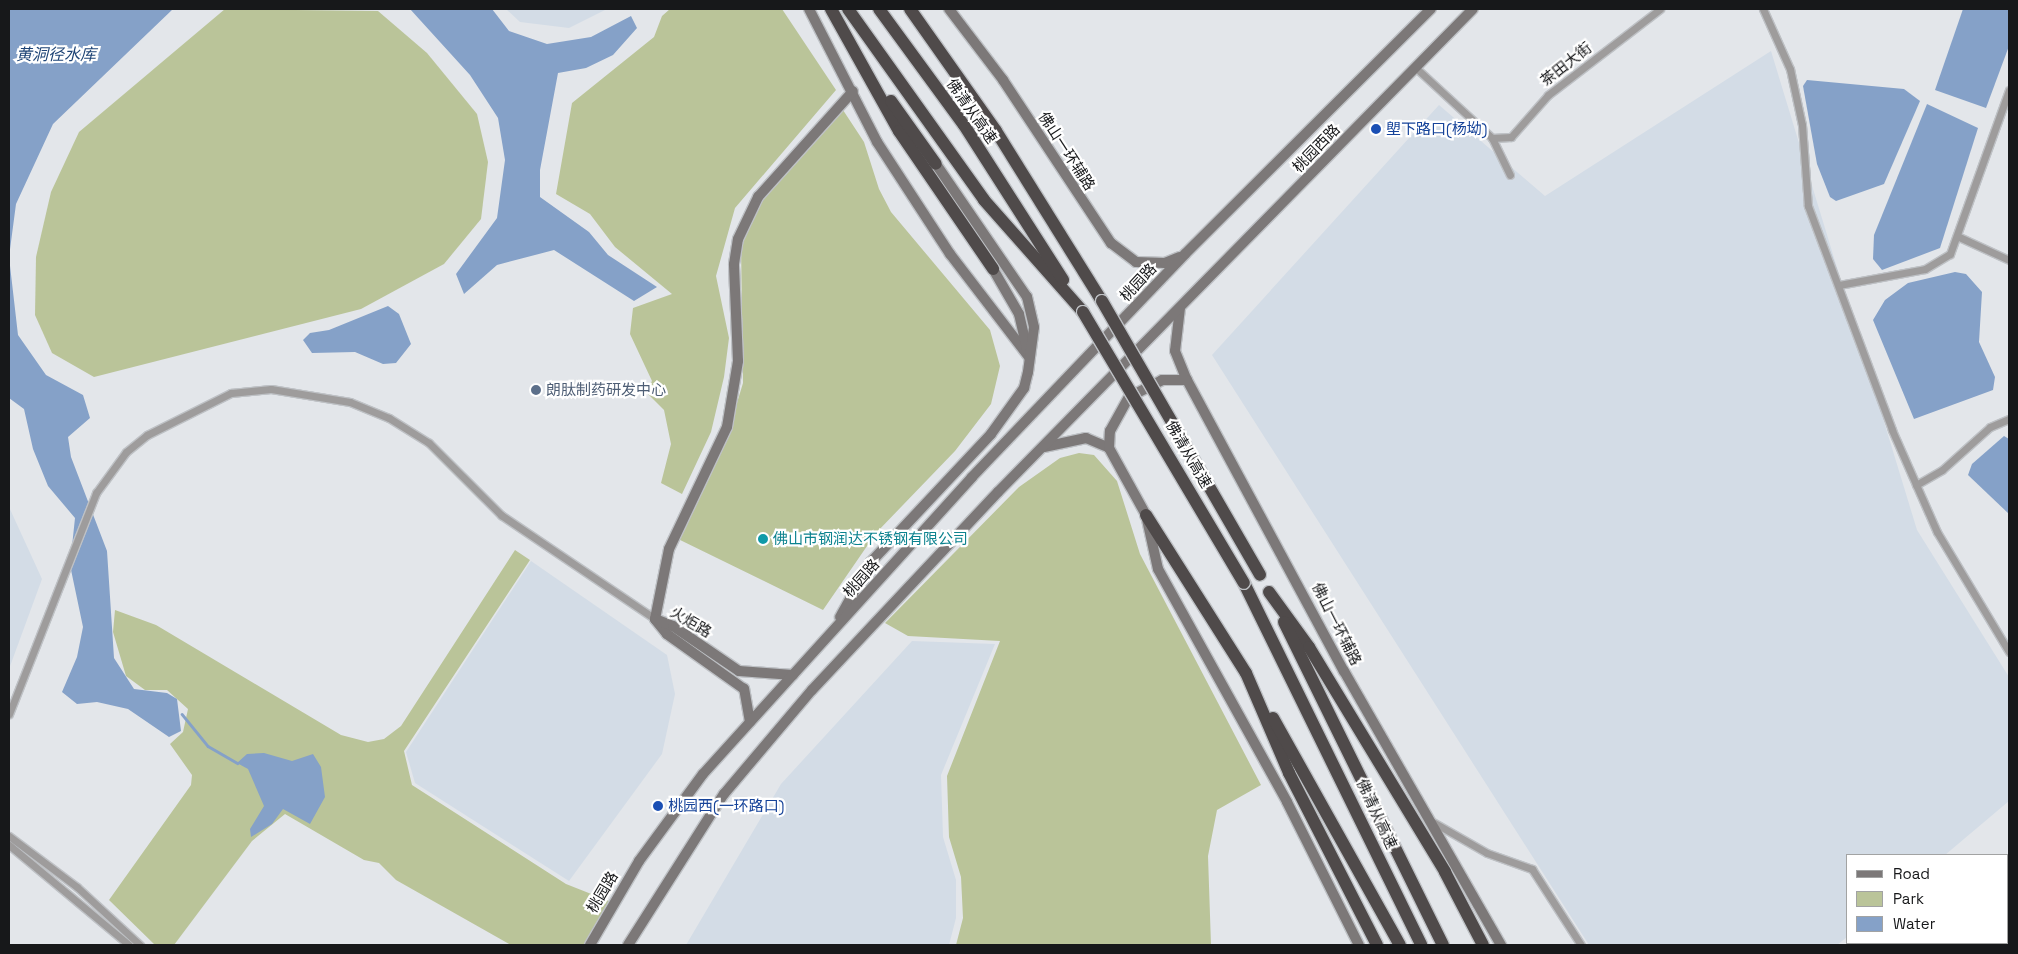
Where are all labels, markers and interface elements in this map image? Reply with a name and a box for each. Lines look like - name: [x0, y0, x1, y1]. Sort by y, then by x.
- street label: 茶田大街: [1537, 38, 1595, 90]
- water label: 黄洞径水库: [16, 45, 96, 65]
- street label: 佛清从高速: [943, 75, 1001, 147]
- street label: 佛山一环辅路: [1035, 108, 1099, 194]
- street label: 桃园西路: [1289, 120, 1343, 176]
- place label: 塱下路口(杨坳): [1386, 120, 1487, 138]
- marker: 塱下路口(杨坳): [1370, 123, 1382, 135]
- street label: 桃园路: [1116, 259, 1160, 305]
- place label: 朗肽制药研发中心: [546, 381, 666, 399]
- marker: 朗肽制药研发中心: [530, 384, 542, 396]
- street label: 佛清从高速: [1162, 417, 1216, 491]
- place label: 佛山市钢润达不锈钢有限公司: [773, 530, 968, 548]
- marker: 佛山市钢润达不锈钢有限公司: [757, 533, 769, 545]
- street label: 桃园路: [839, 555, 883, 601]
- street label: 佛山一环辅路: [1309, 580, 1365, 668]
- street label: 火炬路: [667, 603, 715, 641]
- street label: 佛清从高速: [1353, 776, 1401, 852]
- place label: 桃园西(一环路口): [668, 797, 784, 815]
- marker: 桃园西(一环路口): [652, 800, 664, 812]
- legend: [1846, 854, 2008, 944]
- text: Road: [1893, 864, 1930, 883]
- street label: 桃园路: [583, 868, 621, 916]
- text: Park: [1893, 889, 1924, 908]
- text: Water: [1893, 914, 1935, 933]

